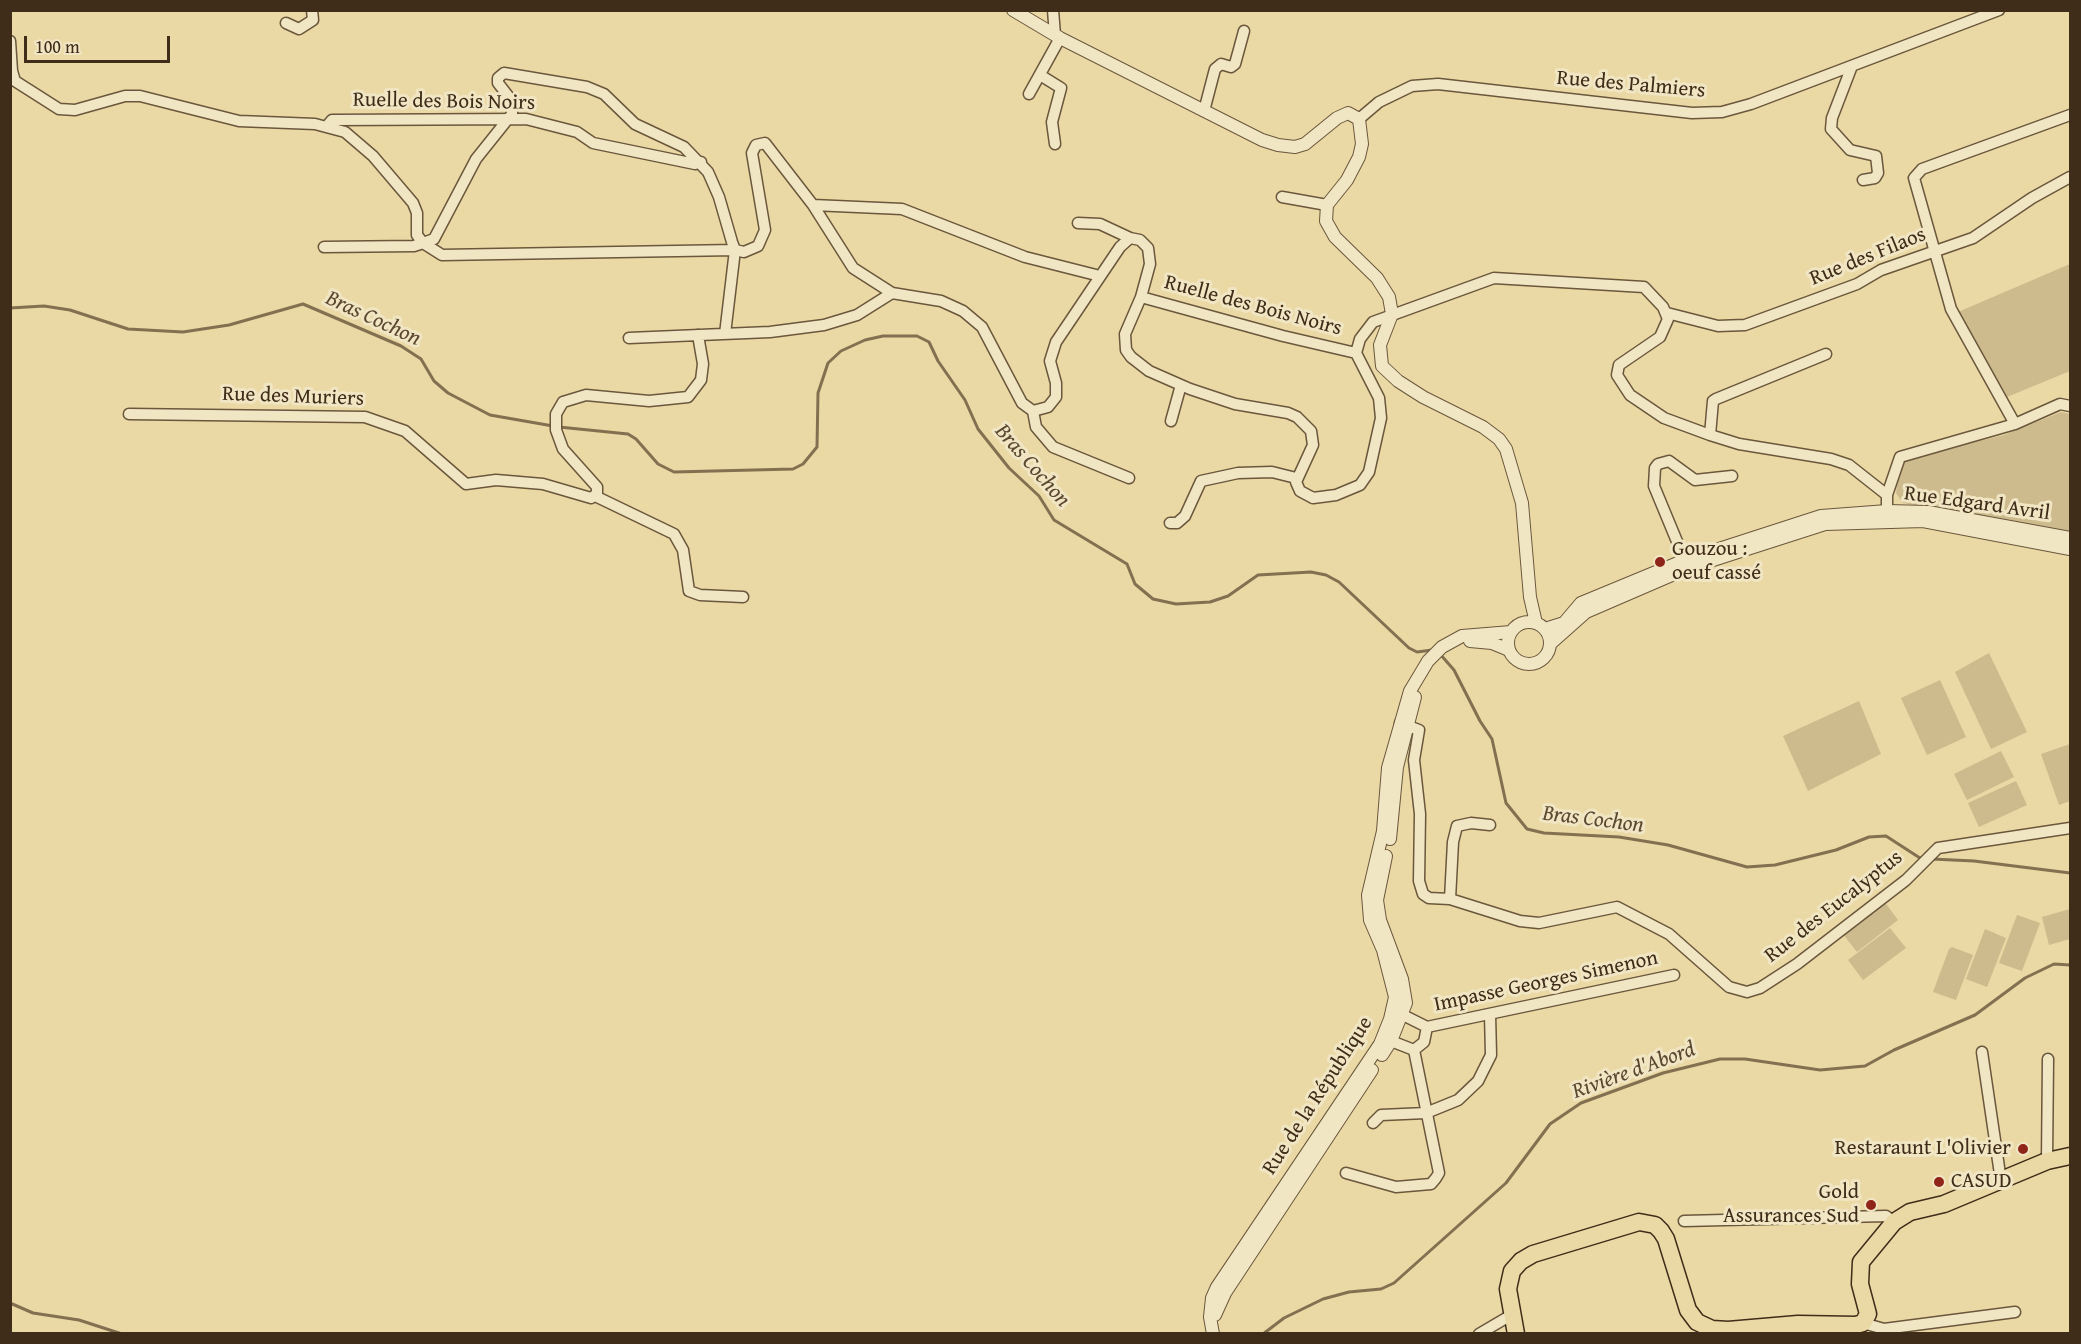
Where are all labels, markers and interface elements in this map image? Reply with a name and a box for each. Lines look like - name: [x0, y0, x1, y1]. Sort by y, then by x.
- scale bar: [27, 24, 172, 62]
- text: 100 m: [35, 33, 80, 60]
- street label: Rue des Palmiers: [1556, 66, 1706, 104]
- street label: Ruelle des Bois Noirs: [353, 88, 535, 116]
- street label: Rue des Filaos: [1806, 222, 1930, 292]
- street label: Ruelle des Bois Noirs: [1162, 270, 1344, 342]
- water label: Bras Cochon: [321, 286, 425, 352]
- street label: Rue des Muriers: [222, 382, 364, 412]
- water label: Bras Cochon: [989, 419, 1075, 513]
- street label: Rue Edgard Avril: [1902, 481, 2052, 527]
- place label: Gouzou : oeuf cassé: [1672, 537, 1761, 587]
- marker: Gouzou : oeuf cassé: [1653, 555, 1667, 569]
- water label: Bras Cochon: [1541, 801, 1645, 839]
- street label: Rue des Eucalyptus: [1760, 845, 1908, 969]
- street label: Impasse Georges Simenon: [1432, 946, 1660, 1018]
- street label: Rue de la République: [1257, 1012, 1379, 1180]
- water label: Rivière d'Abord: [1569, 1037, 1699, 1105]
- place label: Restaraunt L'Olivier: [1835, 1136, 2011, 1162]
- marker: Restaraunt L'Olivier: [2016, 1142, 2030, 1156]
- place label: CASUD: [1951, 1169, 2011, 1195]
- marker: CASUD: [1932, 1175, 1946, 1189]
- place label: Gold Assurances Sud: [1723, 1180, 1859, 1230]
- marker: Gold Assurances Sud: [1864, 1198, 1878, 1212]

